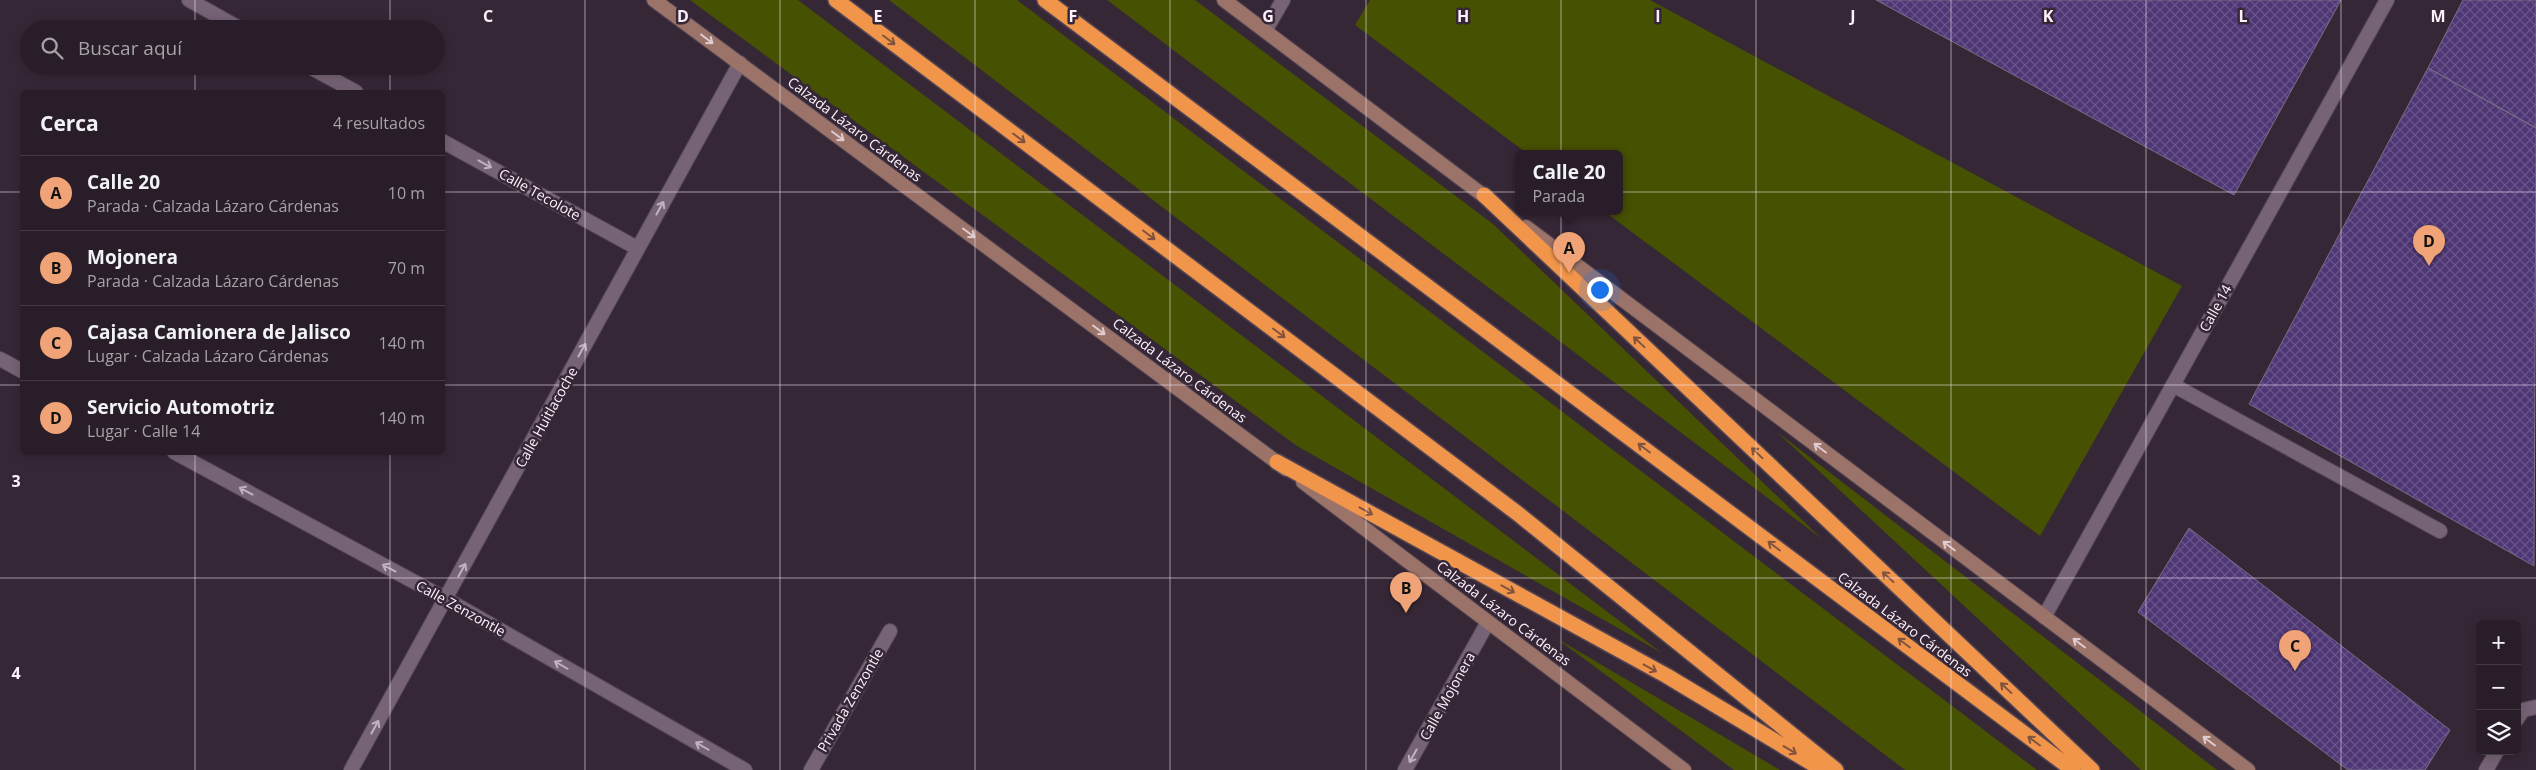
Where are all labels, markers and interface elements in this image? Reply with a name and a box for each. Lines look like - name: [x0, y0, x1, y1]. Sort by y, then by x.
- text: C: [483, 5, 493, 27]
- text: D: [677, 5, 689, 27]
- text: E: [874, 5, 883, 27]
- text: F: [1069, 5, 1077, 27]
- text: G: [1262, 5, 1274, 27]
- text: H: [1457, 5, 1469, 27]
- text: I: [1655, 5, 1661, 27]
- text: J: [1848, 5, 1856, 27]
- text: K: [2043, 5, 2054, 27]
- text: L: [2238, 5, 2248, 27]
- text: M: [2430, 5, 2446, 27]
- search box: [20, 20, 445, 75]
- icon: search: [38, 34, 66, 62]
- one-way arrow: [700, 34, 714, 45]
- text: Buscar aquí: [78, 35, 182, 61]
- one-way arrow: [882, 35, 896, 45]
- street label: Calzada Lázaro Cárdenas: [784, 72, 926, 186]
- text: Cerca: [40, 109, 99, 137]
- text: 4 resultados: [333, 112, 425, 134]
- one-way arrow: [831, 131, 845, 141]
- one-way arrow: [1012, 132, 1025, 143]
- popup: [1515, 150, 1623, 215]
- text: Calle 20: [1532, 159, 1606, 185]
- one-way arrow: [477, 160, 492, 169]
- street label: Calle Tecolote: [496, 164, 584, 224]
- text: Calle 20: [87, 169, 160, 195]
- text: A: [50, 182, 62, 204]
- text: 10 m: [388, 182, 425, 204]
- text: Parada: [1532, 185, 1585, 207]
- text: Parada · Calzada Lázaro Cárdenas: [87, 195, 339, 217]
- one-way arrow: [655, 201, 665, 215]
- pin: D: [2413, 225, 2445, 266]
- one-way arrow: [961, 228, 975, 238]
- one-way arrow: [1142, 230, 1155, 241]
- pin: A: [1553, 232, 1585, 273]
- text: Mojonera: [87, 244, 178, 270]
- text: B: [51, 257, 61, 279]
- text: 70 m: [388, 257, 425, 279]
- text: Parada · Calzada Lázaro Cárdenas: [87, 270, 339, 292]
- your location: [1587, 277, 1613, 303]
- street label: Calle 14: [2194, 281, 2236, 335]
- street label: Calzada Lázaro Cárdenas: [1109, 313, 1251, 427]
- text: Cajasa Camionera de Jalisco: [87, 319, 351, 345]
- one-way arrow: [1092, 325, 1106, 335]
- one-way arrow: [1272, 328, 1286, 338]
- text: C: [51, 332, 61, 354]
- text: 140 m: [379, 332, 425, 354]
- one-way arrow: [1632, 336, 1645, 348]
- one-way arrow: [577, 344, 587, 358]
- text: Lugar · Calzada Lázaro Cárdenas: [87, 345, 329, 367]
- street label: Calle Huitlacoche: [510, 363, 582, 471]
- text: Servicio Automotriz: [87, 394, 274, 420]
- text: D: [50, 407, 62, 429]
- text: 140 m: [379, 407, 425, 429]
- text: Lugar · Calle 14: [87, 420, 200, 442]
- one-way arrow: [1638, 443, 1651, 454]
- one-way arrow: [1813, 443, 1827, 453]
- one-way arrow: [1751, 447, 1763, 459]
- text: 3: [11, 470, 21, 492]
- one-way arrow: [239, 486, 254, 495]
- one-way arrow: [1358, 506, 1373, 516]
- one-way arrow: [1767, 541, 1781, 551]
- one-way arrow: [1942, 541, 1956, 551]
- street label: Calzada Lázaro Cárdenas: [1433, 556, 1575, 670]
- one-way arrow: [382, 563, 397, 573]
- one-way arrow: [458, 563, 467, 578]
- street label: Calzada Lázaro Cárdenas: [1834, 567, 1976, 681]
- one-way arrow: [1882, 571, 1895, 583]
- pin: B: [1390, 572, 1422, 613]
- street label: Calle Zenzontle: [413, 576, 509, 641]
- one-way arrow: [1500, 585, 1515, 594]
- map controls: [2476, 620, 2521, 755]
- button: +: [2476, 620, 2521, 665]
- pin: C: [2279, 630, 2311, 671]
- one-way arrow: [1898, 638, 1911, 649]
- one-way arrow: [2073, 638, 2086, 649]
- street label: Privada Zenzontle: [813, 645, 888, 755]
- street label: Calle Mojonera: [1415, 648, 1479, 744]
- one-way arrow: [554, 660, 569, 670]
- text: 4: [11, 662, 21, 684]
- one-way arrow: [1643, 663, 1657, 673]
- button: −: [2476, 665, 2521, 710]
- one-way arrow: [2000, 682, 2013, 694]
- button: layers: [2476, 710, 2521, 755]
- one-way arrow: [370, 720, 380, 735]
- one-way arrow: [2027, 736, 2041, 746]
- one-way arrow: [2202, 736, 2216, 746]
- one-way arrow: [696, 740, 710, 750]
- one-way arrow: [1783, 746, 1797, 756]
- one-way arrow: [1408, 748, 1417, 763]

